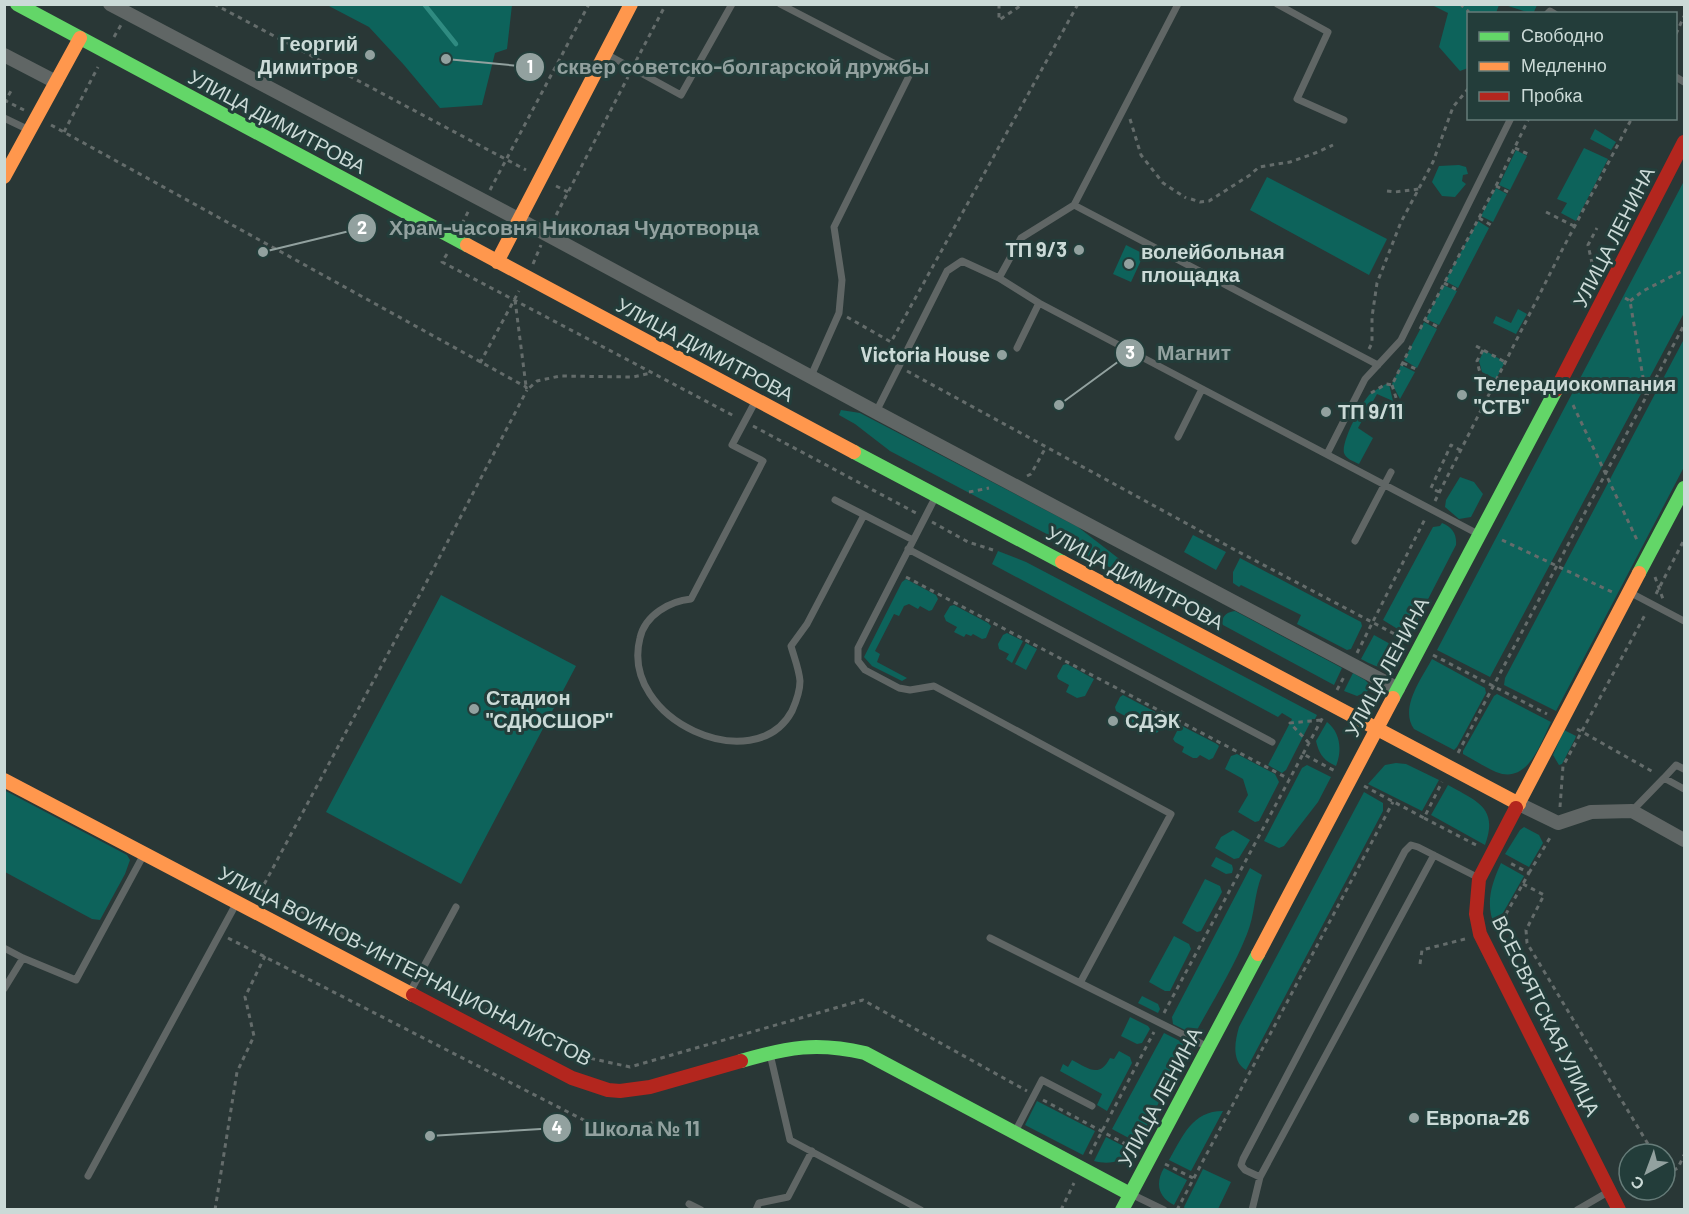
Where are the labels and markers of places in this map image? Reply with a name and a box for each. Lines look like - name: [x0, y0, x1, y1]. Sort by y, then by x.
- place label: Георгий Димитров: [258, 31, 358, 78]
- callout: сквер советско-болгарской дружбы: [515, 47, 942, 86]
- marker: Георгий Димитров: [363, 48, 377, 62]
- callout: Храм-часовня Николая Чудотворца: [347, 208, 771, 247]
- place label: ТП 9/3: [1006, 237, 1067, 261]
- place label: волейбольная площадка: [1141, 239, 1285, 286]
- marker: ТП 9/3: [1072, 243, 1086, 257]
- marker: волейбольная площадка: [1122, 257, 1136, 271]
- callout: Магнит: [1115, 333, 1243, 372]
- place label: Victoria House: [860, 342, 990, 366]
- marker: Victoria House: [995, 348, 1009, 362]
- place label: Телерадиокомпания "СТВ": [1474, 371, 1676, 418]
- marker: Телерадиокомпания "СТВ": [1455, 388, 1469, 402]
- place label: ТП 9/11: [1338, 399, 1403, 423]
- marker: ТП 9/11: [1319, 405, 1333, 419]
- place label: Стадион "СДЮСШОР": [486, 685, 613, 732]
- marker: Стадион "СДЮСШОР": [467, 702, 481, 716]
- place label: СДЭК: [1125, 708, 1181, 732]
- marker: СДЭК: [1106, 714, 1120, 728]
- place label: Европа-26: [1426, 1105, 1530, 1129]
- callout: Школа № 11: [542, 1109, 712, 1148]
- marker: Европа-26: [1407, 1111, 1421, 1125]

